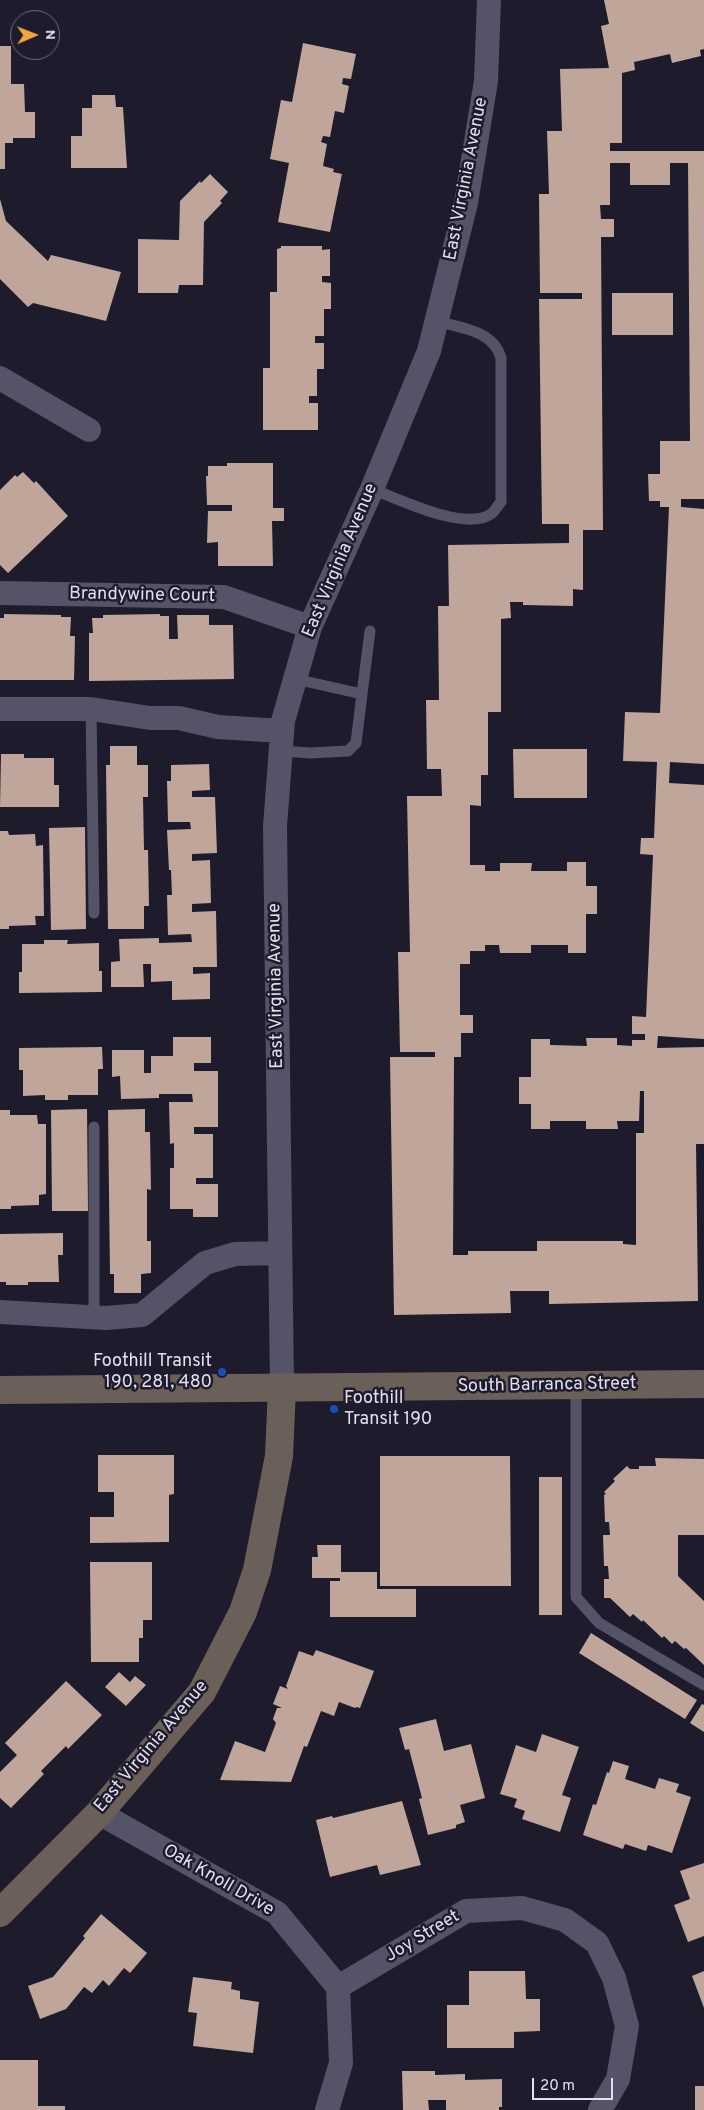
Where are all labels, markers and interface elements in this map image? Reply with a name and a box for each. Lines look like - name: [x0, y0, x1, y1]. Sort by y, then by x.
- north arrow: [10, 10, 60, 60]
- text: N: [41, 30, 58, 40]
- street label: East Virginia Avenue: [441, 96, 493, 262]
- street label: East Virginia Avenue: [299, 481, 383, 641]
- street label: Brandywine Court: [69, 584, 215, 608]
- street label: East Virginia Avenue: [265, 903, 289, 1069]
- place label: Foothill Transit 190, 281, 480: [93, 1351, 212, 1394]
- marker: Foothill Transit 190, 281, 480: [216, 1366, 228, 1378]
- street label: South Barranca Street: [457, 1374, 637, 1398]
- place label: Foothill Transit 190: [344, 1388, 432, 1430]
- marker: Foothill Transit 190: [328, 1403, 340, 1415]
- street label: East Virginia Avenue: [91, 1677, 213, 1817]
- street label: Oak Knoll Drive: [159, 1840, 277, 1922]
- street label: Joy Street: [382, 1906, 464, 1968]
- scale bar: [534, 2068, 615, 2100]
- text: 20 m: [540, 2077, 575, 2096]

